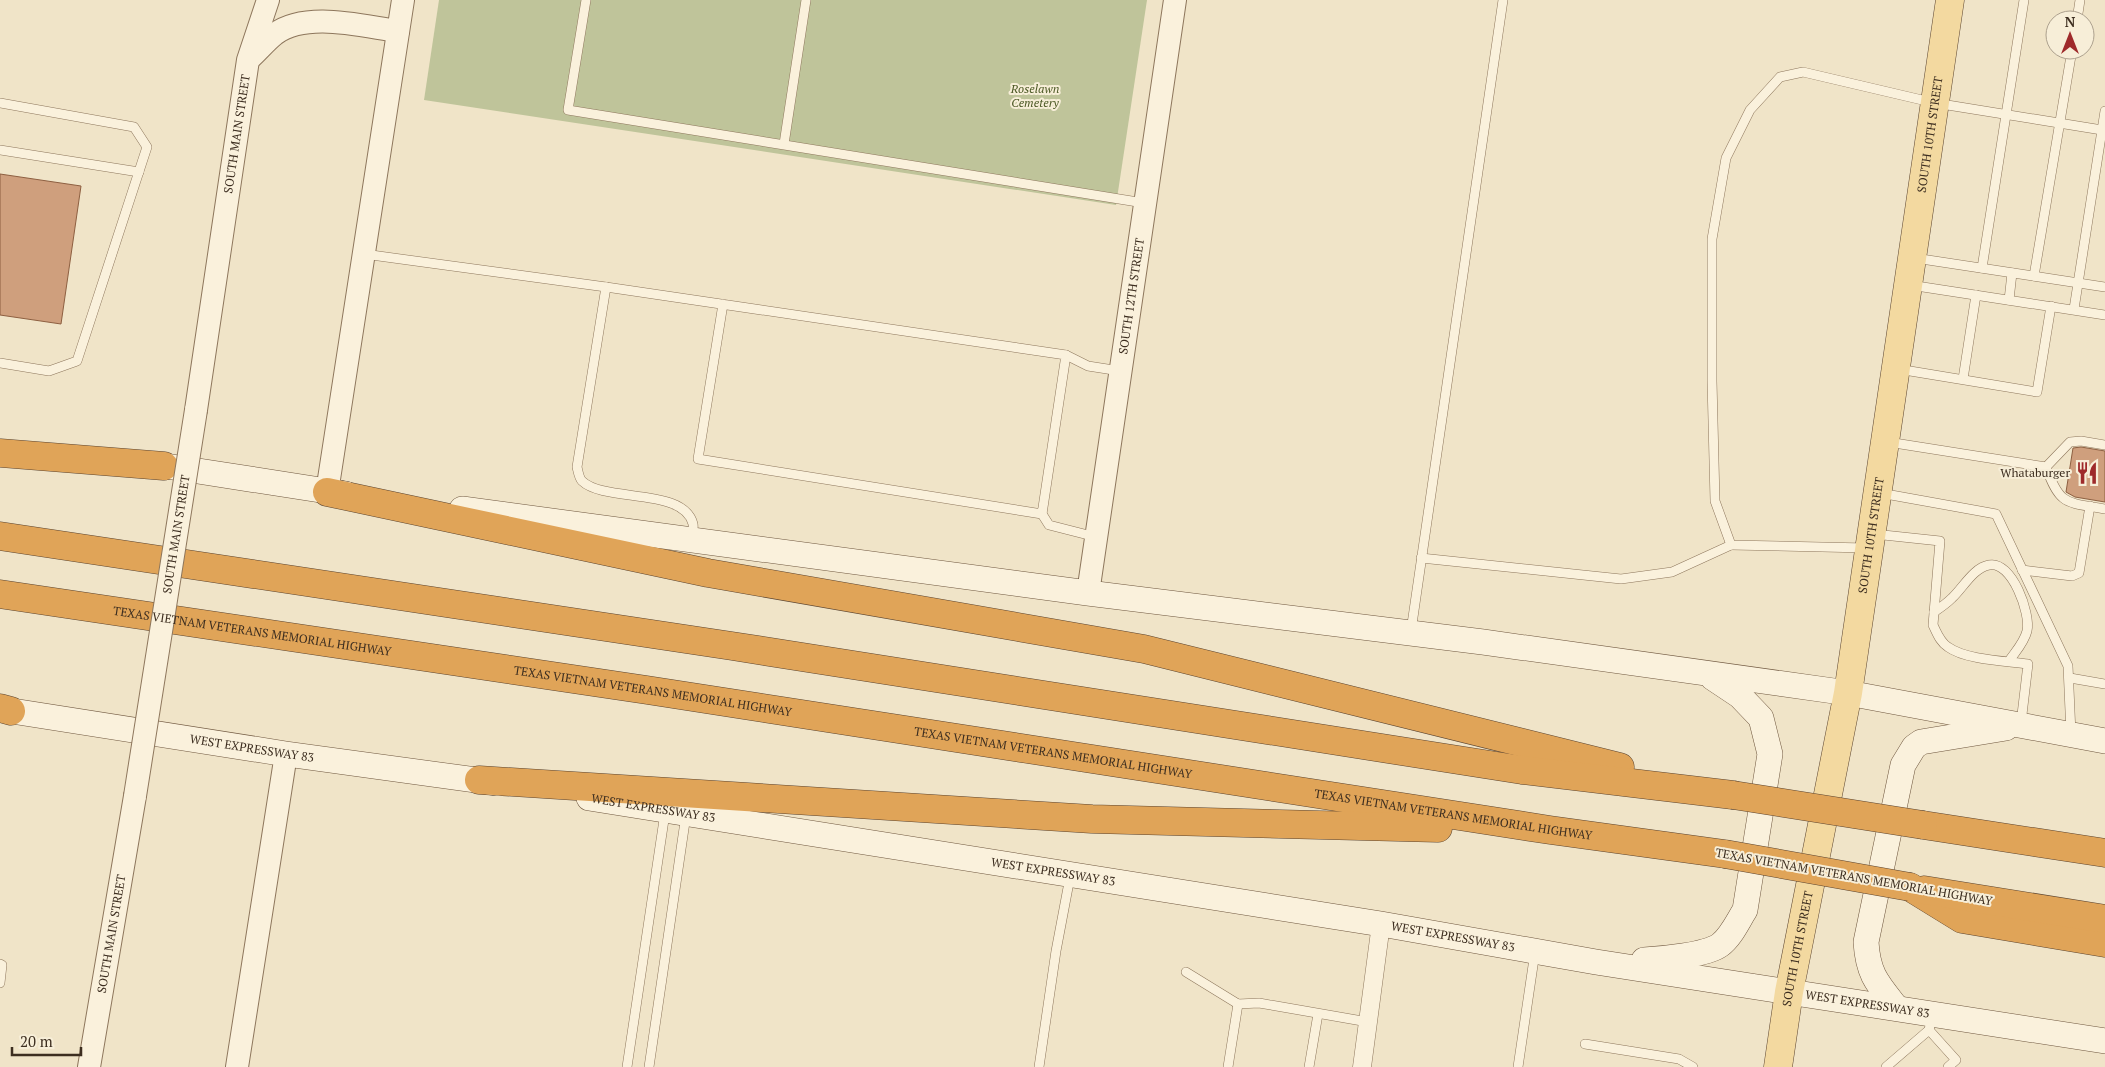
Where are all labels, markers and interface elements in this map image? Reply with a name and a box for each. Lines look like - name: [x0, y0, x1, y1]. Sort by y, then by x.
- north arrow: [2045, 10, 2095, 60]
- text: N: [2065, 12, 2076, 31]
- street label: SOUTH MAIN STREET: [220, 73, 253, 194]
- street label: SOUTH 10TH STREET: [1914, 75, 1946, 194]
- park label: Roselawn Cemetery: [1010, 81, 1059, 110]
- street label: SOUTH 12TH STREET: [1115, 236, 1147, 355]
- restaurant icon: Whataburger: [2074, 460, 2100, 486]
- place label: Whataburger: [2000, 465, 2070, 480]
- street label: SOUTH MAIN STREET: [159, 473, 193, 595]
- street label: SOUTH 10TH STREET: [1855, 475, 1887, 594]
- street label: TEXAS VIETNAM VETERANS MEMORIAL HIGHWAY: [112, 603, 393, 659]
- street label: TEXAS VIETNAM VETERANS MEMORIAL HIGHWAY: [513, 662, 793, 719]
- street label: TEXAS VIETNAM VETERANS MEMORIAL HIGHWAY: [913, 724, 1193, 781]
- street label: WEST EXPRESSWAY 83: [189, 731, 315, 765]
- street label: TEXAS VIETNAM VETERANS MEMORIAL HIGHWAY: [1313, 786, 1594, 843]
- street label: WEST EXPRESSWAY 83: [590, 790, 716, 825]
- street label: TEXAS VIETNAM VETERANS MEMORIAL HIGHWAY: [1714, 845, 1994, 908]
- street label: WEST EXPRESSWAY 83: [990, 854, 1116, 889]
- street label: SOUTH MAIN STREET: [94, 873, 129, 994]
- street label: SOUTH 10TH STREET: [1779, 889, 1816, 1007]
- street label: WEST EXPRESSWAY 83: [1390, 918, 1516, 955]
- street label: WEST EXPRESSWAY 83: [1804, 987, 1931, 1021]
- scale bar: [12, 1024, 81, 1056]
- text: 20 m: [20, 1031, 53, 1051]

